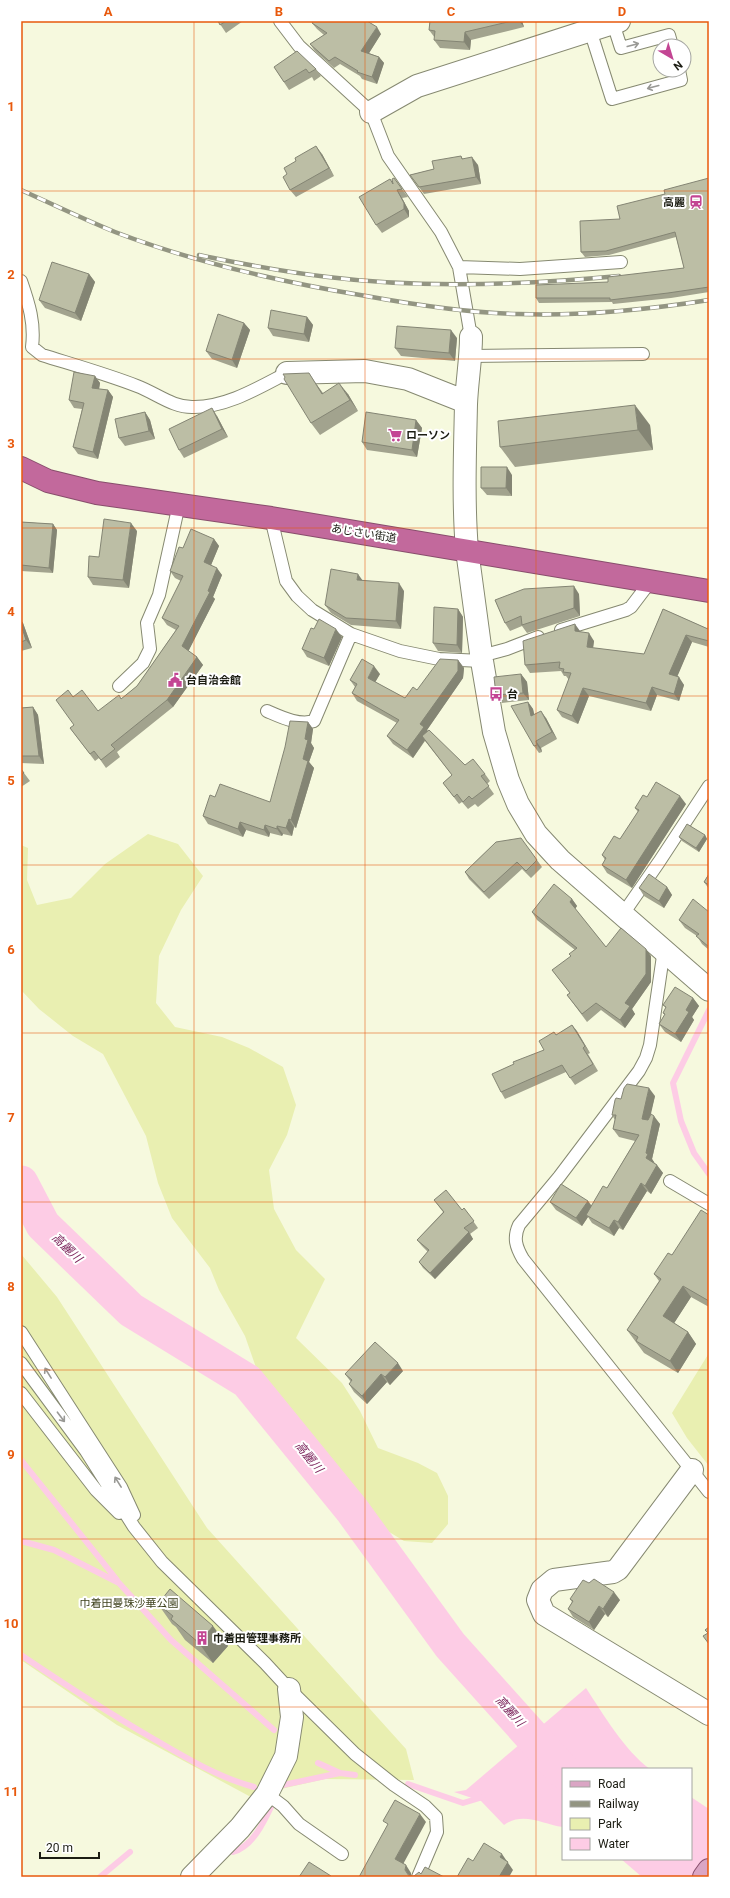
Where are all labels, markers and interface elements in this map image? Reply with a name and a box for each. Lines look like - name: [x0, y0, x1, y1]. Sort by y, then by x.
- text: A: [104, 4, 113, 19]
- text: B: [275, 4, 283, 19]
- text: C: [447, 4, 456, 19]
- text: D: [618, 4, 626, 19]
- north arrow: [652, 38, 692, 78]
- one-way arrow: [626, 40, 639, 48]
- text: N: [671, 58, 685, 73]
- one-way arrow: [647, 84, 660, 92]
- text: 1: [7, 99, 15, 114]
- station icon: 高麗: [688, 194, 704, 210]
- place label: 高麗: [663, 196, 685, 209]
- text: 2: [7, 267, 15, 282]
- supermarket icon: ローソン: [387, 427, 403, 443]
- place label: ローソン: [406, 429, 450, 442]
- text: 3: [7, 436, 15, 451]
- street label: あじさい街道: [330, 522, 398, 545]
- text: 4: [7, 604, 15, 619]
- public building icon: 台自治会館: [167, 672, 183, 688]
- place label: 台自治会館: [186, 674, 241, 687]
- bus stop icon: 台: [488, 686, 504, 702]
- place label: 台: [507, 688, 518, 701]
- text: 5: [7, 773, 15, 788]
- text: 6: [7, 942, 15, 957]
- text: 7: [7, 1110, 15, 1125]
- water label: 高麗川: [49, 1230, 86, 1267]
- text: 8: [7, 1279, 15, 1294]
- one-way arrow: [44, 1367, 52, 1379]
- one-way arrow: [57, 1411, 65, 1422]
- water label: 高麗川: [292, 1439, 327, 1477]
- text: 9: [7, 1447, 15, 1462]
- one-way arrow: [114, 1477, 122, 1488]
- park label: 巾着田曼珠沙華公園: [80, 1597, 179, 1610]
- text: 10: [4, 1616, 18, 1631]
- building icon: 巾着田管理事務所: [194, 1630, 210, 1646]
- place label: 巾着田管理事務所: [213, 1632, 301, 1645]
- water label: 高麗川: [493, 1693, 529, 1731]
- legend: [562, 1768, 692, 1860]
- text: Road: [598, 1777, 626, 1791]
- text: 11: [4, 1784, 18, 1799]
- text: Railway: [598, 1797, 639, 1811]
- text: Park: [598, 1817, 623, 1831]
- scale bar: [40, 1834, 99, 1860]
- text: Water: [598, 1837, 629, 1851]
- text: 20 m: [46, 1841, 73, 1855]

